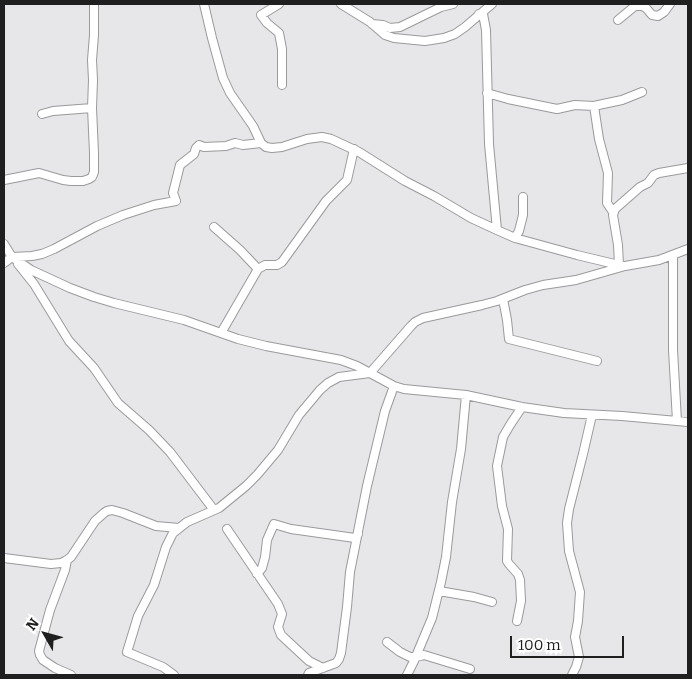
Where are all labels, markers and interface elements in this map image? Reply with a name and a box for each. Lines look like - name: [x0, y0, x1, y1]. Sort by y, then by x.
- north arrow: [20, 609, 70, 659]
- text: N: [23, 615, 43, 634]
- scale bar: [512, 626, 626, 658]
- text: 100 m: [518, 636, 561, 654]

